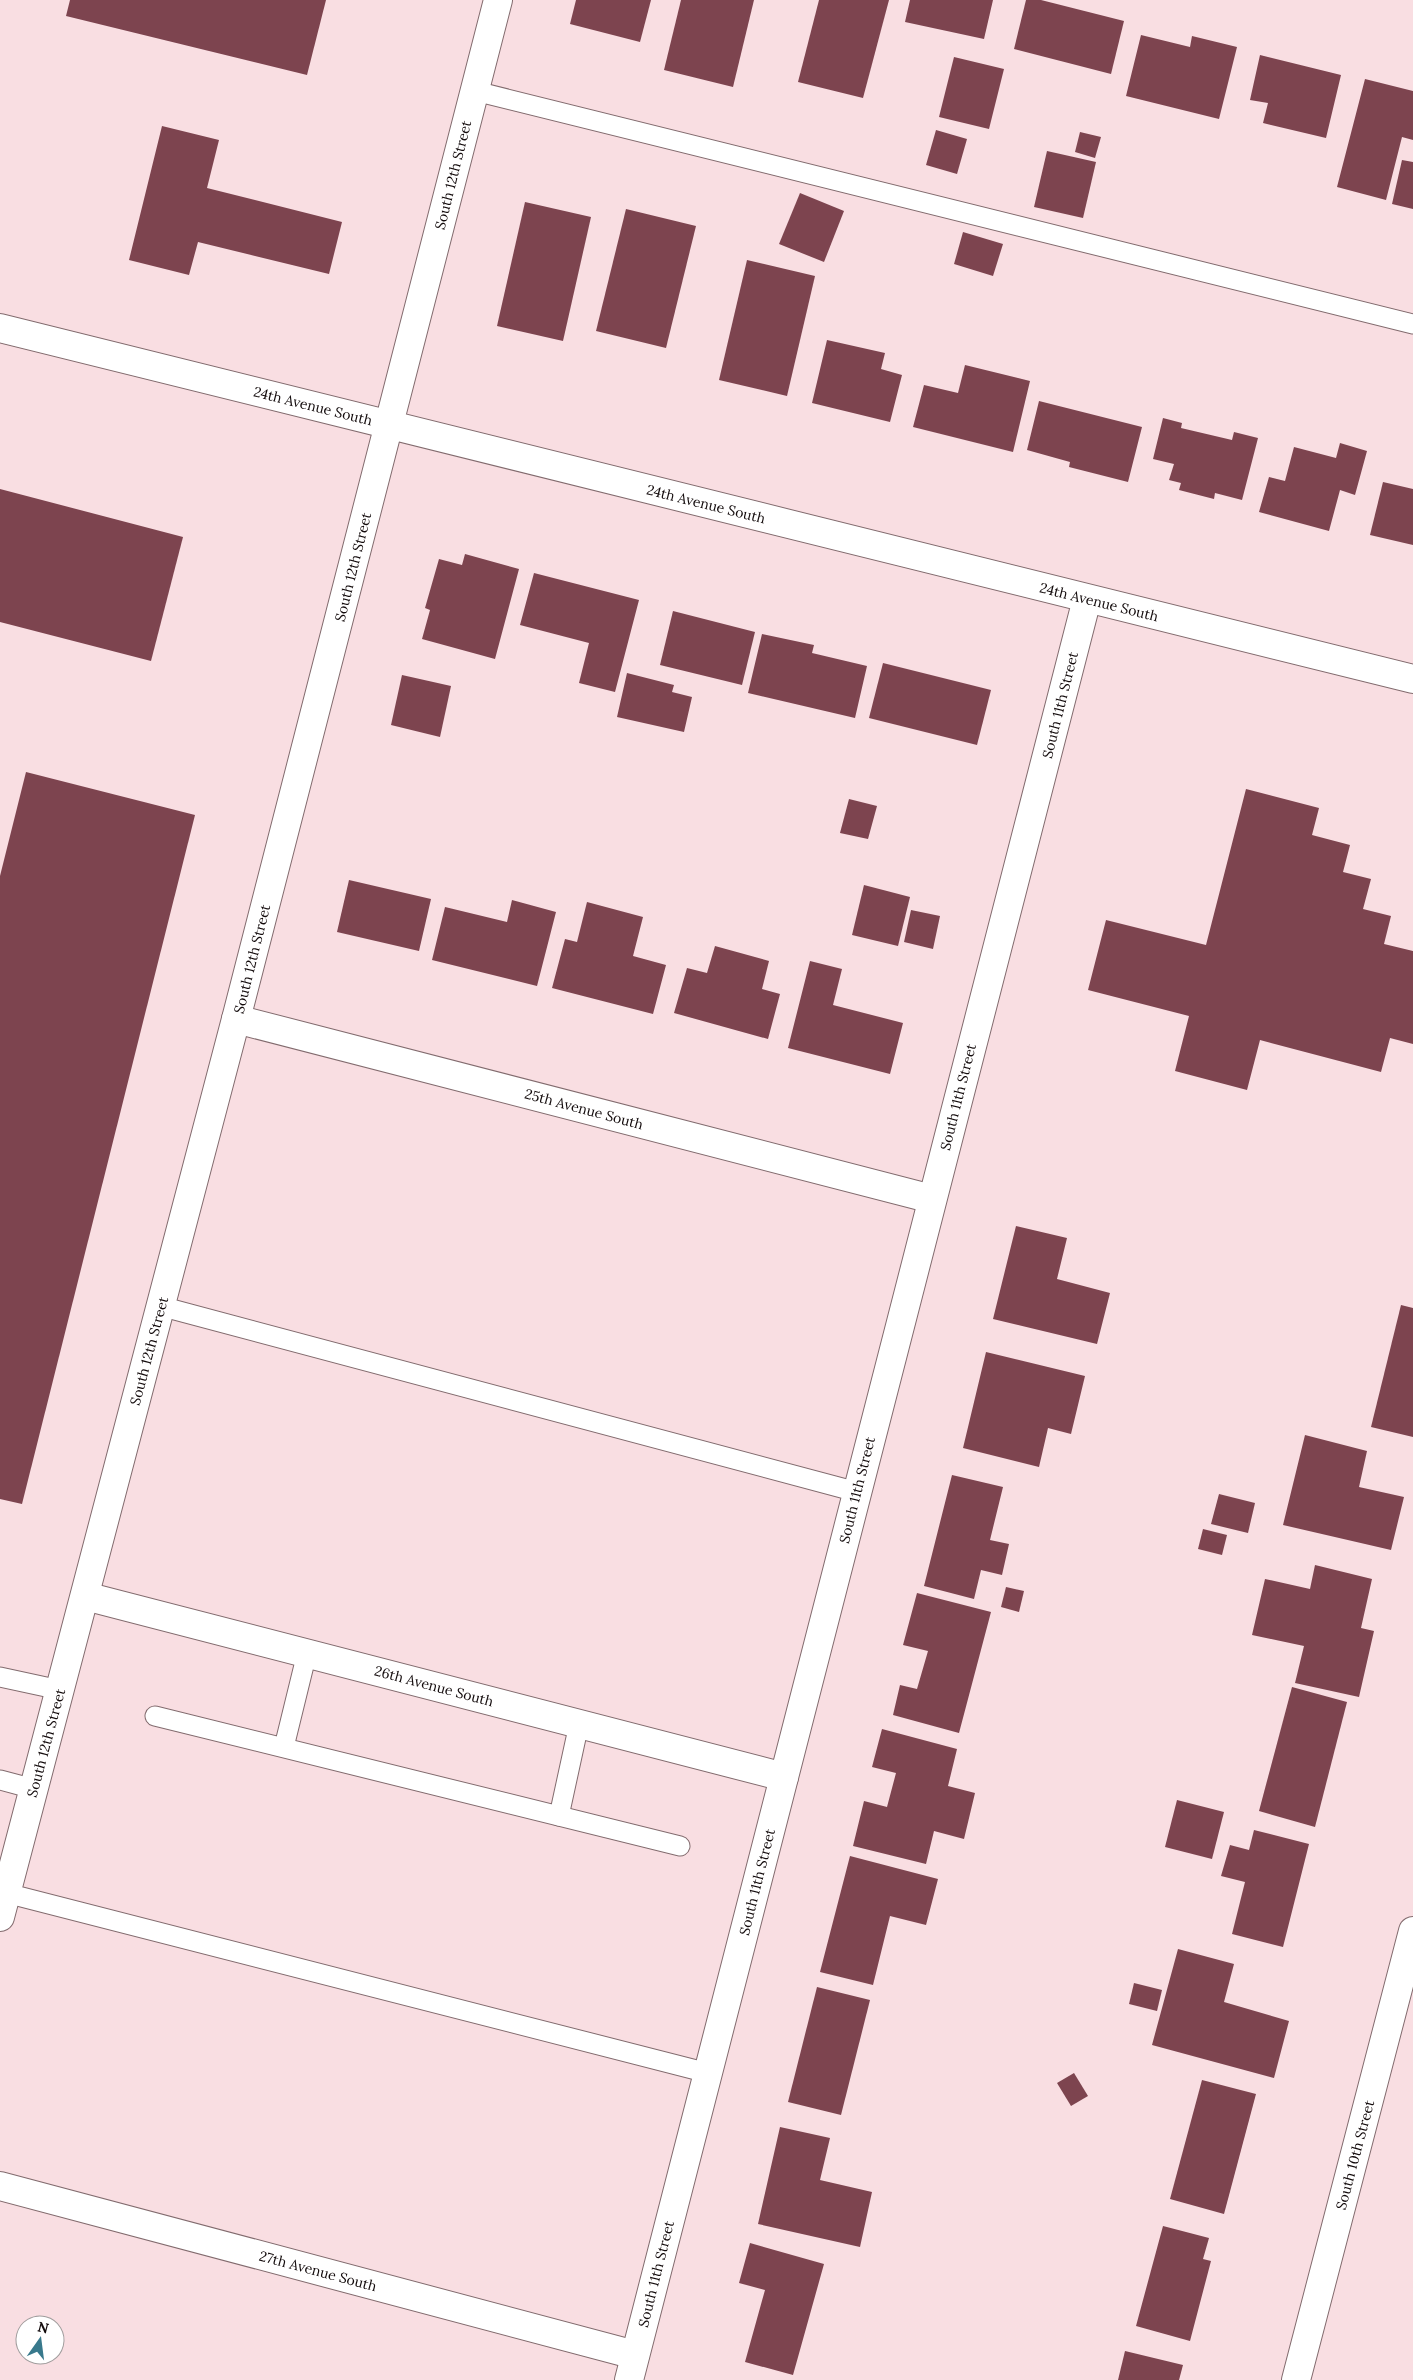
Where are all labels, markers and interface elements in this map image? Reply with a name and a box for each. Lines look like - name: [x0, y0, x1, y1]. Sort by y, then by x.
- street label: South 12th Street: [431, 118, 475, 231]
- street label: 24th Avenue South: [252, 383, 374, 429]
- street label: 24th Avenue South: [645, 481, 767, 527]
- street label: South 12th Street: [331, 510, 375, 623]
- street label: 24th Avenue South: [1038, 579, 1160, 625]
- street label: South 11th Street: [1038, 649, 1082, 760]
- street label: South 12th Street: [230, 902, 274, 1015]
- street label: South 11th Street: [936, 1041, 980, 1152]
- street label: 25th Avenue South: [523, 1085, 645, 1133]
- street label: South 12th Street: [126, 1294, 172, 1407]
- street label: South 11th Street: [835, 1434, 879, 1545]
- street label: 26th Avenue South: [372, 1661, 496, 1711]
- street label: South 12th Street: [23, 1686, 69, 1799]
- street label: South 11th Street: [735, 1826, 779, 1937]
- street label: South 10th Street: [1332, 2098, 1378, 2212]
- street label: South 11th Street: [634, 2218, 678, 2329]
- street label: 27th Avenue South: [257, 2247, 379, 2295]
- north arrow: [15, 2315, 65, 2365]
- text: N: [36, 2317, 51, 2337]

